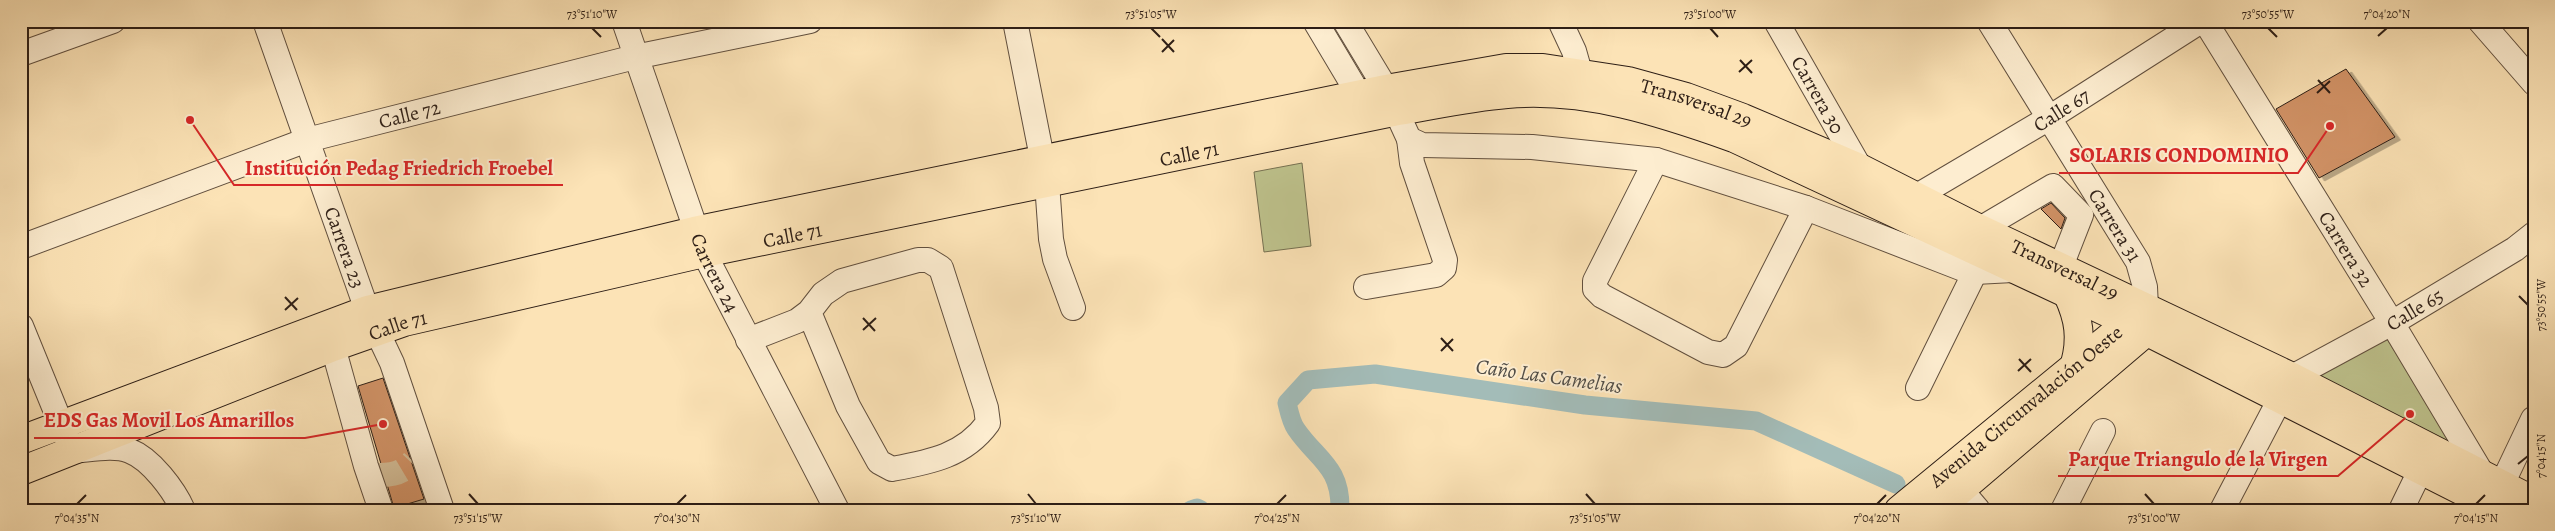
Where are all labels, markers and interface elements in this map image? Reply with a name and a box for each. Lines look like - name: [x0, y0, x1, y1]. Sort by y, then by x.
- text: 73°51'10"W: [567, 6, 618, 22]
- text: 73°51'05"W: [1125, 6, 1177, 22]
- text: 73°51'00"W: [1684, 6, 1737, 22]
- text: 73°50'55"W: [2242, 6, 2295, 22]
- text: 7°04'20"N: [2364, 6, 2411, 22]
- street label: Carrera 30: [1785, 51, 1851, 139]
- street label: Transversal 29: [1638, 72, 1757, 134]
- street label: Calle 67: [2028, 82, 2095, 138]
- street label: Calle 72: [376, 93, 443, 135]
- street label: Calle 71: [1157, 134, 1221, 173]
- callout: SOLARIS CONDOMINIO: [2059, 137, 2298, 173]
- text: SOLARIS CONDOMINIO: [2069, 141, 2289, 169]
- callout: Institución Pedag Friedrich Froebel: [234, 149, 563, 185]
- text: Institución Pedag Friedrich Froebel: [245, 154, 554, 182]
- street label: Carrera 31: [2082, 183, 2148, 267]
- street label: Carrera 23: [318, 203, 372, 292]
- street label: Carrera 32: [2312, 206, 2380, 292]
- street label: Calle 71: [760, 216, 824, 254]
- street label: Carrera 24: [685, 230, 746, 317]
- street label: Transversal 29: [2007, 232, 2123, 306]
- text: 73°50'55"W: [2533, 278, 2549, 331]
- street label: Calle 65: [2381, 282, 2448, 337]
- street label: Calle 71: [365, 304, 429, 347]
- street label: Avenida Circunvalación Oeste: [1923, 319, 2128, 494]
- water label: Caño Las Camelias: [1474, 352, 1624, 400]
- callout: EDS Gas Movil Los Amarillos: [34, 402, 305, 438]
- text: EDS Gas Movil Los Amarillos: [44, 406, 294, 434]
- text: 7°04'15"N: [2533, 434, 2549, 478]
- callout: Parque Triangulo de la Virgen: [2058, 440, 2338, 476]
- text: Parque Triangulo de la Virgen: [2068, 445, 2328, 473]
- text: 7°04'35"N: [55, 510, 100, 526]
- text: 73°51'15"W: [453, 510, 503, 526]
- text: 7°04'30"N: [654, 510, 700, 526]
- text: 73°51'10"W: [1011, 510, 1062, 526]
- text: 7°04'25"N: [1254, 510, 1300, 526]
- text: 73°51'05"W: [1569, 510, 1621, 526]
- text: 7°04'20"N: [1854, 510, 1901, 526]
- text: 73°51'00"W: [2128, 510, 2181, 526]
- text: 7°04'15"N: [2454, 510, 2498, 526]

